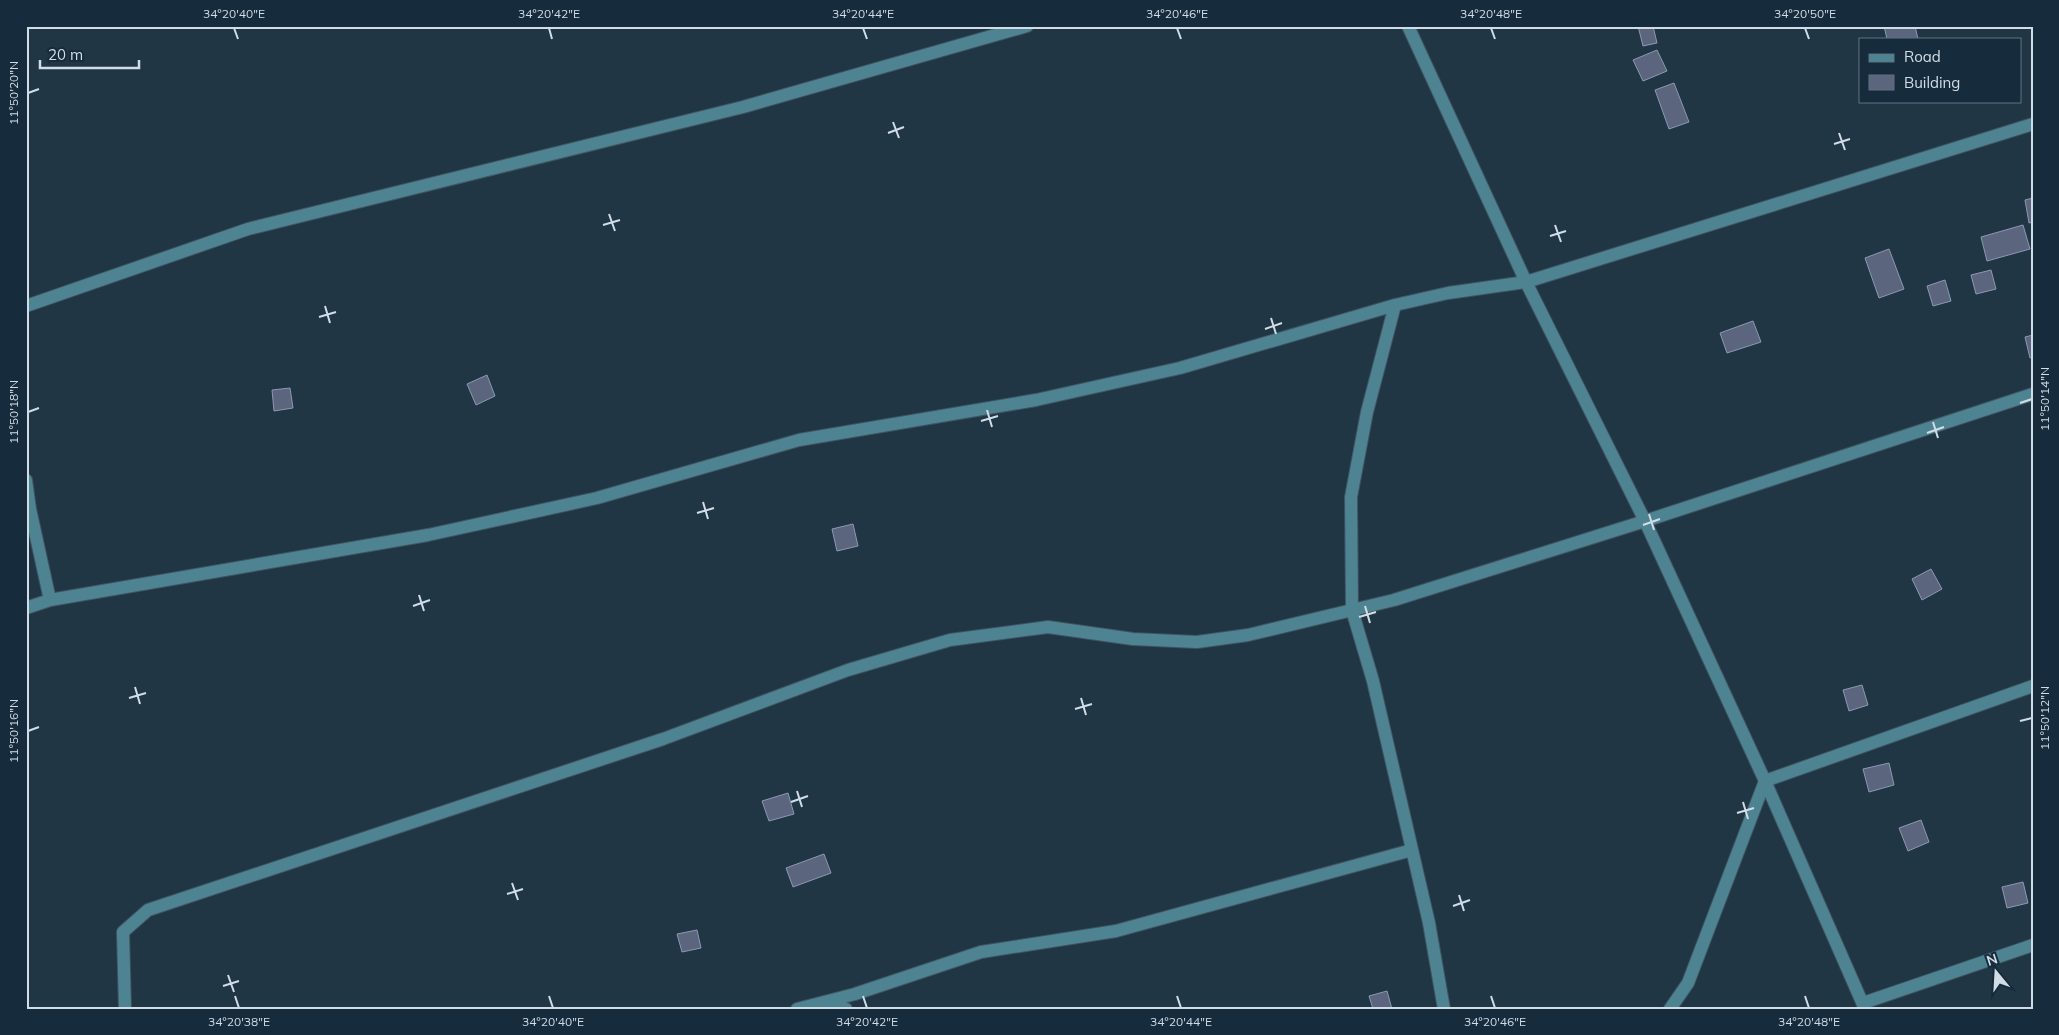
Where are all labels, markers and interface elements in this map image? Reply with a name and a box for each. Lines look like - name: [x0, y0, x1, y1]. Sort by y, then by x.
- text: 34°20'40"E: [203, 6, 265, 21]
- text: 34°20'42"E: [518, 6, 580, 21]
- text: 34°20'44"E: [832, 6, 894, 21]
- text: 34°20'46"E: [1146, 6, 1208, 21]
- text: 34°20'48"E: [1460, 6, 1522, 21]
- text: 34°20'50"E: [1774, 6, 1836, 21]
- scale bar: [40, 38, 139, 70]
- legend: [1859, 38, 2022, 102]
- text: 20 m: [48, 45, 83, 64]
- text: Road: [1904, 47, 1941, 66]
- text: 11°50'20"N: [6, 61, 21, 125]
- text: Building: [1904, 73, 1960, 92]
- text: 11°50'14"N: [2037, 367, 2052, 431]
- text: 11°50'18"N: [6, 380, 21, 444]
- text: 11°50'12"N: [2037, 686, 2052, 750]
- text: 11°50'16"N: [6, 699, 21, 763]
- north arrow: [1972, 948, 2022, 998]
- text: N: [1984, 949, 2000, 970]
- text: 34°20'38"E: [208, 1014, 270, 1029]
- text: 34°20'40"E: [522, 1014, 584, 1029]
- text: 34°20'42"E: [836, 1014, 898, 1029]
- text: 34°20'44"E: [1150, 1014, 1212, 1029]
- text: 34°20'46"E: [1464, 1014, 1526, 1029]
- text: 34°20'48"E: [1778, 1014, 1840, 1029]

